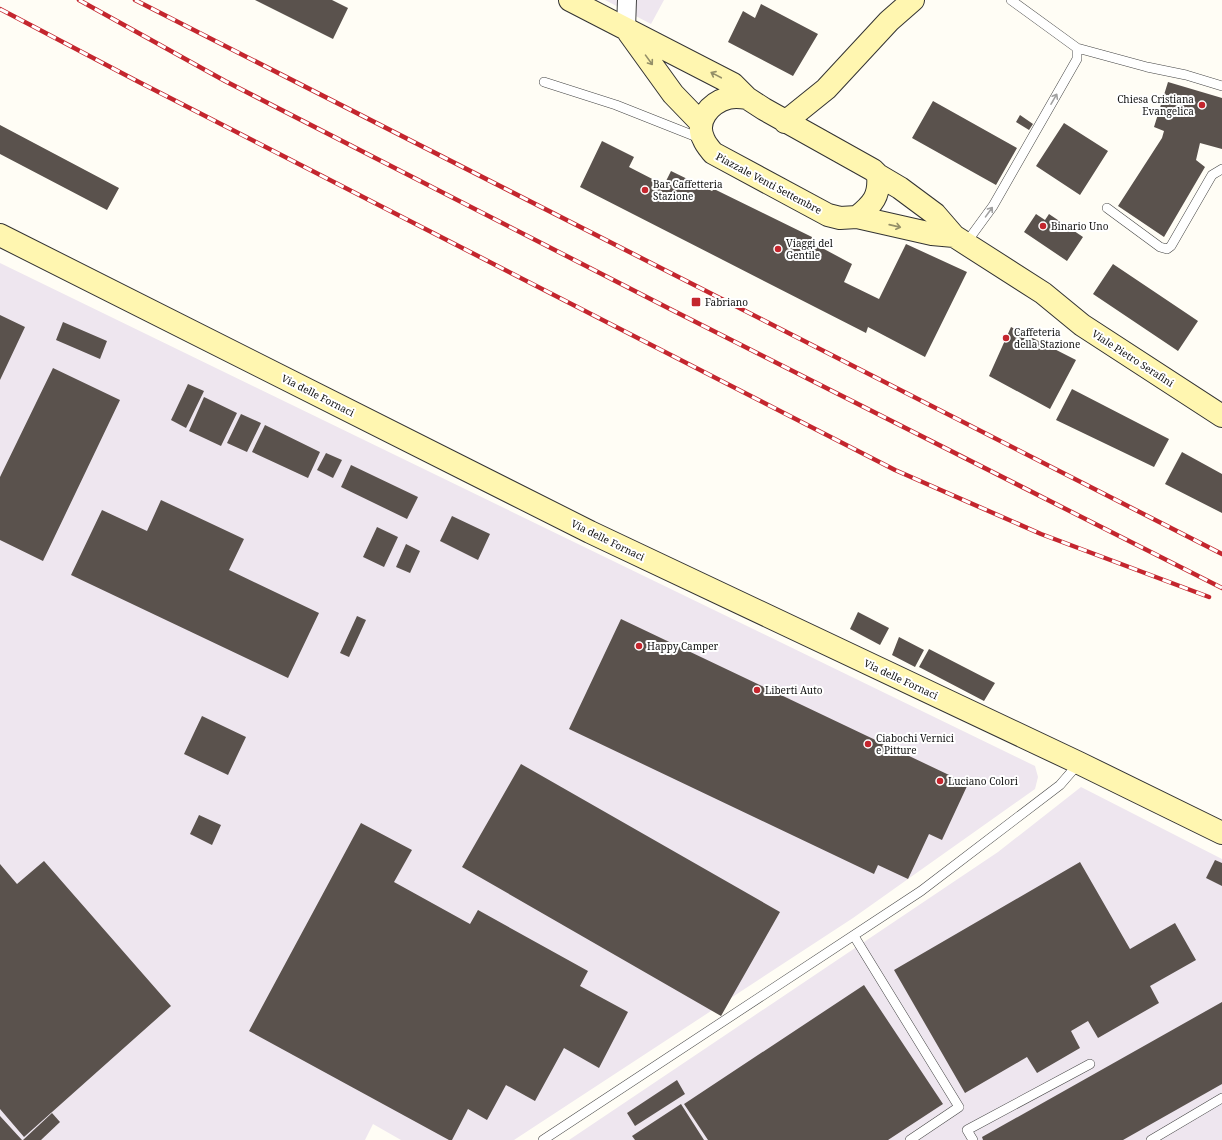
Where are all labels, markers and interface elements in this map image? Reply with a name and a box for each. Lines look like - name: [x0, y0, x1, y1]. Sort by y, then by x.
- one-way arrow: [645, 54, 653, 65]
- one-way arrow: [710, 71, 722, 79]
- place label: Chiesa Cristiana Evangelica: [1117, 92, 1194, 118]
- one-way arrow: [1050, 93, 1058, 105]
- marker: Chiesa Cristiana Evangelica: [1197, 100, 1207, 110]
- street label: Piazzale Venti Settembre: [714, 149, 824, 217]
- place label: Bar Caffetteria Stazione: [653, 177, 723, 203]
- marker: Bar Caffetteria Stazione: [640, 185, 650, 195]
- one-way arrow: [985, 206, 993, 217]
- place label: Binario Uno: [1051, 219, 1109, 233]
- marker: Binario Uno: [1038, 221, 1048, 231]
- one-way arrow: [888, 222, 901, 230]
- place label: Viaggi del Gentile: [786, 236, 833, 262]
- marker: Viaggi del Gentile: [773, 244, 783, 254]
- place label: Fabriano: [705, 295, 748, 309]
- marker: Fabriano: [690, 296, 702, 308]
- place label: Caffeteria della Stazione: [1014, 325, 1080, 351]
- street label: Viale Pietro Serafini: [1089, 326, 1177, 390]
- marker: Caffeteria della Stazione: [1001, 333, 1011, 343]
- street label: Via delle Fornaci: [279, 371, 358, 420]
- street label: Via delle Fornaci: [569, 516, 648, 564]
- place label: Happy Camper: [647, 639, 719, 653]
- marker: Happy Camper: [634, 641, 644, 651]
- street label: Via delle Fornaci: [862, 656, 941, 703]
- place label: Liberti Auto: [765, 683, 823, 697]
- marker: Liberti Auto: [752, 685, 762, 695]
- place label: Ciabochi Vernici e Pitture: [876, 731, 955, 757]
- marker: Ciabochi Vernici e Pitture: [863, 739, 873, 749]
- place label: Luciano Colori: [948, 774, 1019, 788]
- marker: Luciano Colori: [935, 776, 945, 786]

